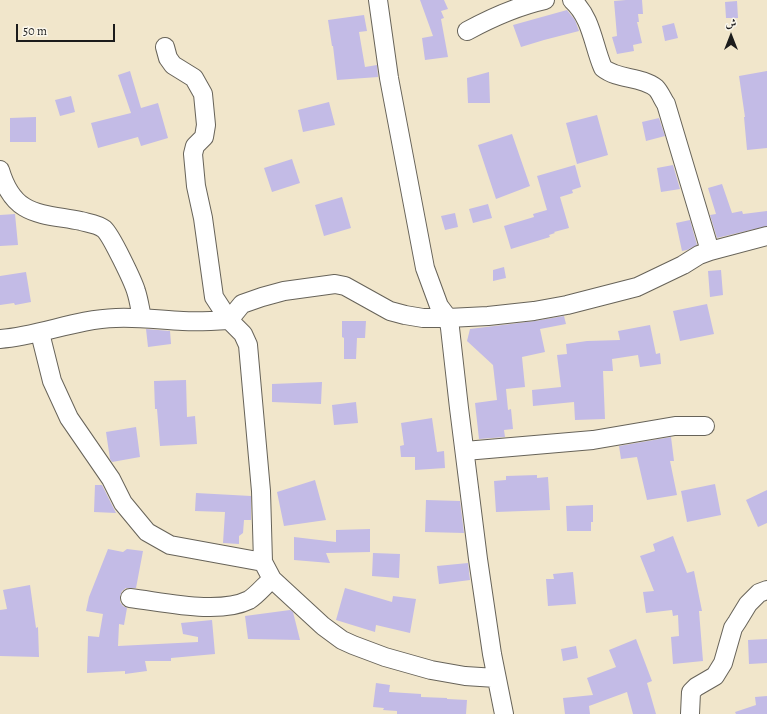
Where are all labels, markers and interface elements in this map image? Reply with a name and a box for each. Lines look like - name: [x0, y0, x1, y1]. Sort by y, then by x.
- scale bar: [18, 16, 117, 42]
- north arrow: [711, 16, 751, 56]
- text: ش: [726, 16, 736, 31]
- text: 50 m: [23, 23, 47, 39]

